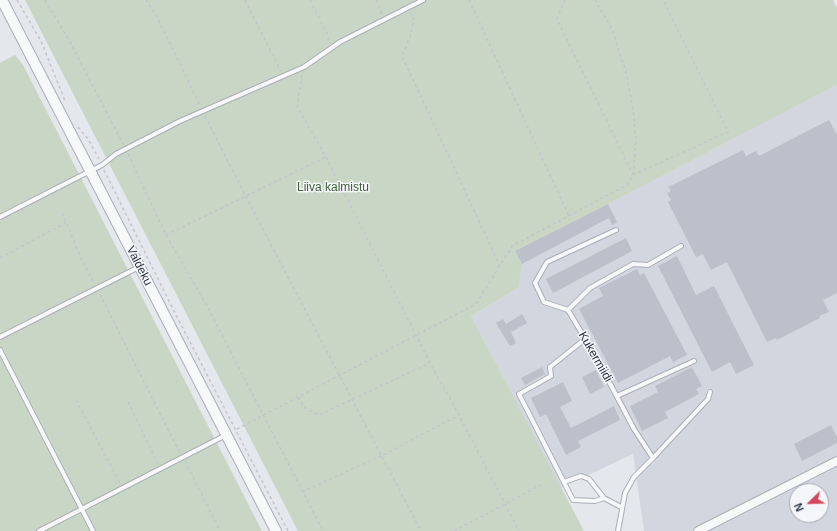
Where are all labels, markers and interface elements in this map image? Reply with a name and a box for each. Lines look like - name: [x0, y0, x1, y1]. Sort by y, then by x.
- park label: Liiva kalmistu: [297, 181, 369, 195]
- street label: Valdeku: [123, 244, 155, 288]
- street label: Kukermiidi: [575, 329, 615, 385]
- north arrow: [789, 483, 829, 523]
- text: N: [792, 501, 806, 513]

